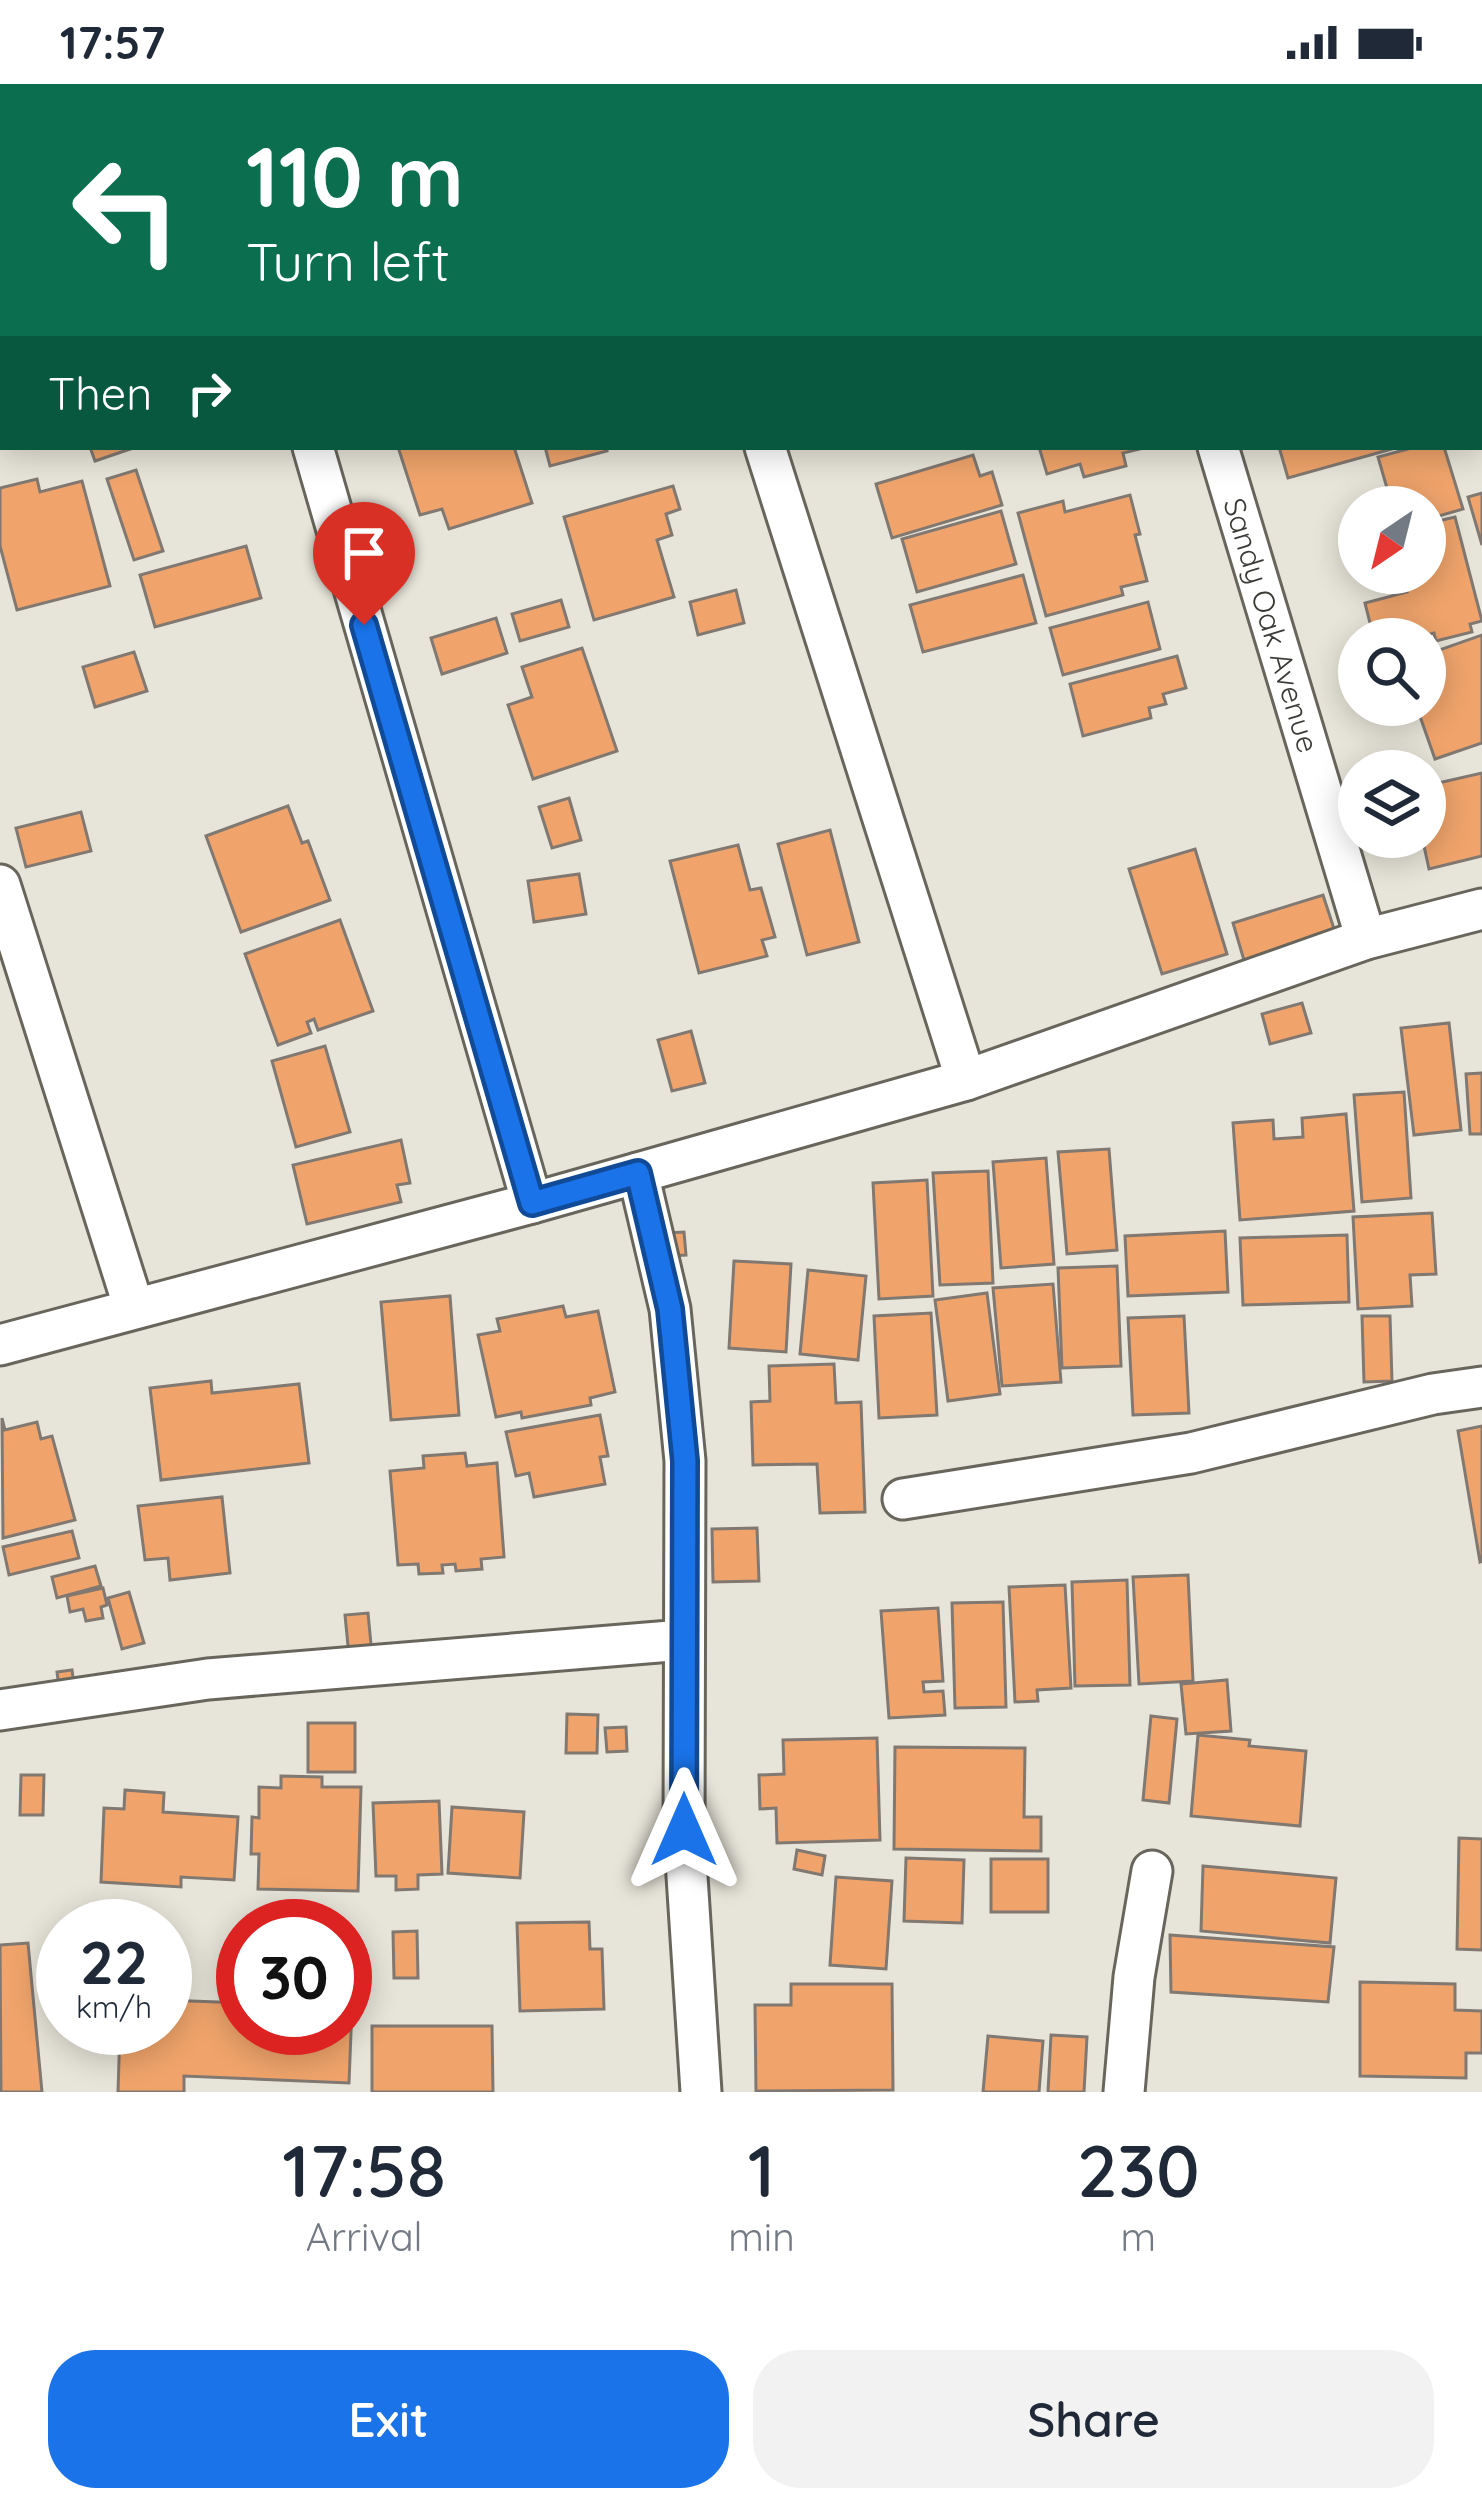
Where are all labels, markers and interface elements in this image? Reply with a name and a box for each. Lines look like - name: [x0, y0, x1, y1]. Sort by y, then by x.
- text: 17:57: [60, 14, 165, 70]
- text: 110 m: [246, 123, 464, 228]
- icon: left: [48, 132, 204, 288]
- text: Turn left: [246, 227, 450, 295]
- icon: right: [176, 360, 242, 426]
- text: Then: [48, 365, 152, 421]
- north arrow: [1338, 486, 1446, 594]
- map controls: [1338, 486, 1446, 858]
- street label: Sandy Oak Avenue: [1215, 493, 1328, 757]
- pin: [313, 502, 415, 625]
- icon: arrive: [331, 520, 397, 586]
- button: search: [1338, 618, 1446, 726]
- button: layers: [1338, 750, 1446, 858]
- position arrow: [621, 1767, 747, 1893]
- speed limit sign: 30: [216, 1899, 372, 2055]
- text: 22: [80, 1924, 148, 1999]
- text: km/h: [76, 1988, 152, 2026]
- text: 17:58: [282, 2125, 446, 2215]
- text: 1: [748, 2125, 775, 2215]
- text: 230: [1077, 2125, 1200, 2215]
- text: Arrival: [306, 2212, 423, 2261]
- text: min: [728, 2212, 795, 2261]
- text: m: [1121, 2212, 1156, 2261]
- button: Exit: [48, 2350, 729, 2488]
- button: Share: [753, 2350, 1434, 2488]

